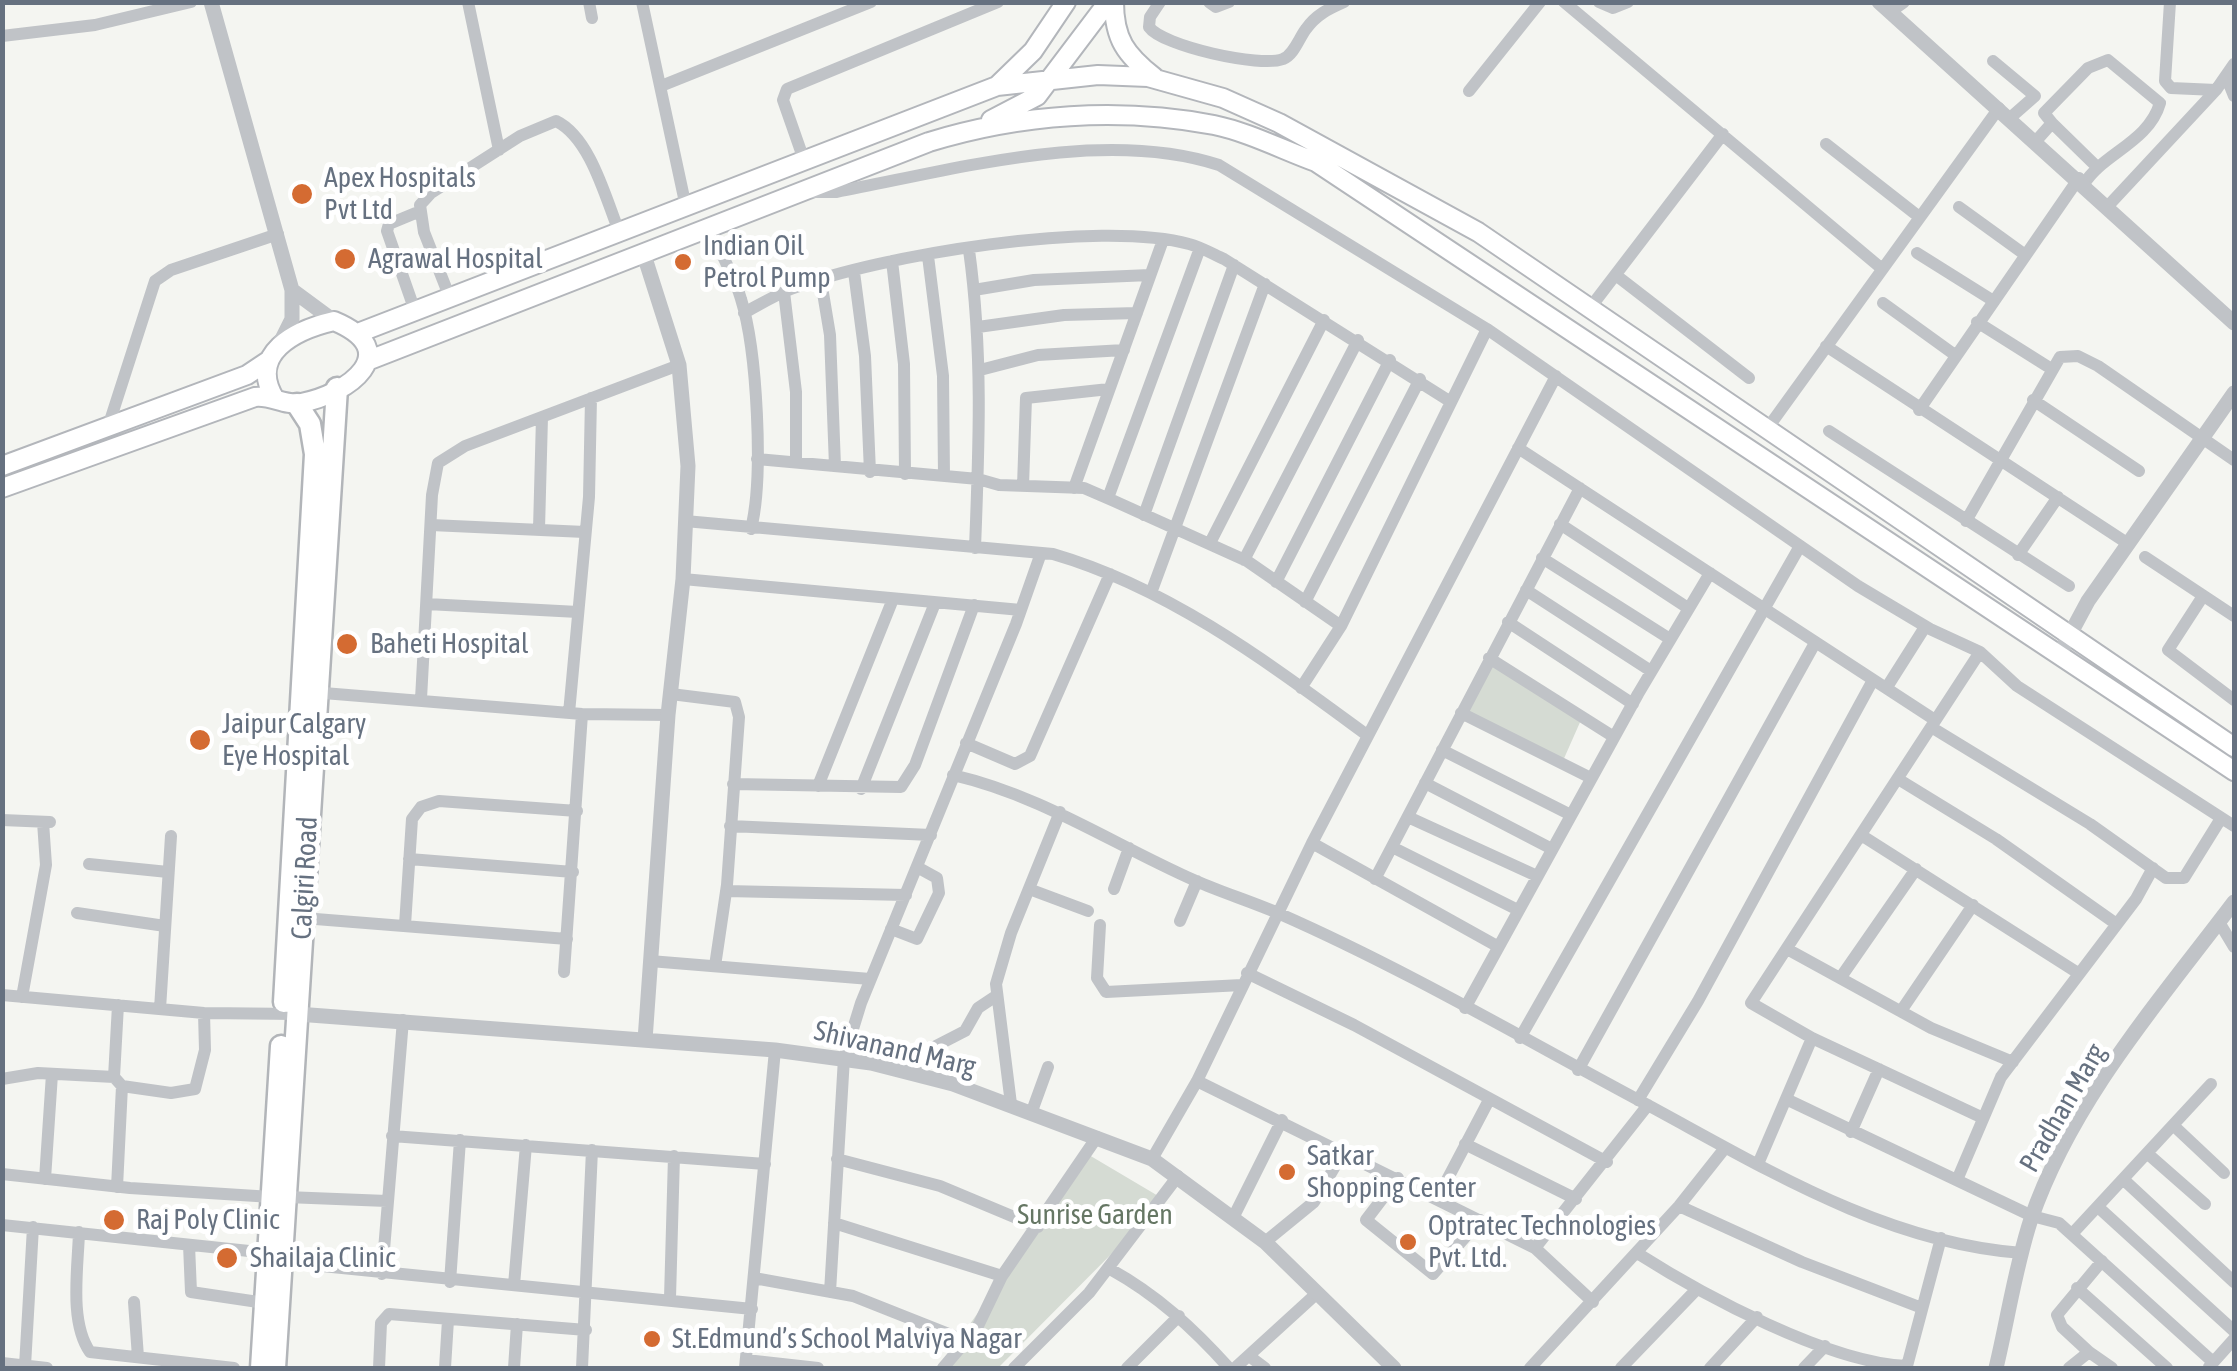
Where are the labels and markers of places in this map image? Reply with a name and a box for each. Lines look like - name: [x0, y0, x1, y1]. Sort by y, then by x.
- place label: Apex Hospitals Pvt Ltd: [324, 161, 476, 227]
- marker: Apex Hospitals Pvt Ltd: [289, 181, 315, 207]
- place label: Indian Oil Petrol Pump: [703, 229, 831, 295]
- place label: Agrawal Hospital: [368, 242, 543, 276]
- marker: Agrawal Hospital: [332, 246, 358, 272]
- marker: Indian Oil Petrol Pump: [672, 251, 694, 273]
- place label: Baheti Hospital: [370, 627, 528, 661]
- marker: Baheti Hospital: [334, 631, 360, 657]
- place label: Jaipur Calgary Eye Hospital: [222, 707, 366, 773]
- marker: Jaipur Calgary Eye Hospital: [187, 727, 213, 753]
- place label: Satkar Shopping Center: [1307, 1139, 1476, 1205]
- marker: Satkar Shopping Center: [1276, 1161, 1298, 1183]
- place label: Raj Poly Clinic: [136, 1203, 279, 1237]
- marker: Raj Poly Clinic: [101, 1207, 127, 1233]
- place label: Optratec Technologies Pvt. Ltd.: [1428, 1209, 1656, 1275]
- marker: Optratec Technologies Pvt. Ltd.: [1397, 1231, 1419, 1253]
- place label: Shailaja Clinic: [250, 1241, 395, 1275]
- marker: Shailaja Clinic: [214, 1245, 240, 1271]
- place label: St.Edmund’s School Malviya Nagar: [672, 1322, 1022, 1356]
- marker: St.Edmund’s School Malviya Nagar: [641, 1328, 663, 1350]

